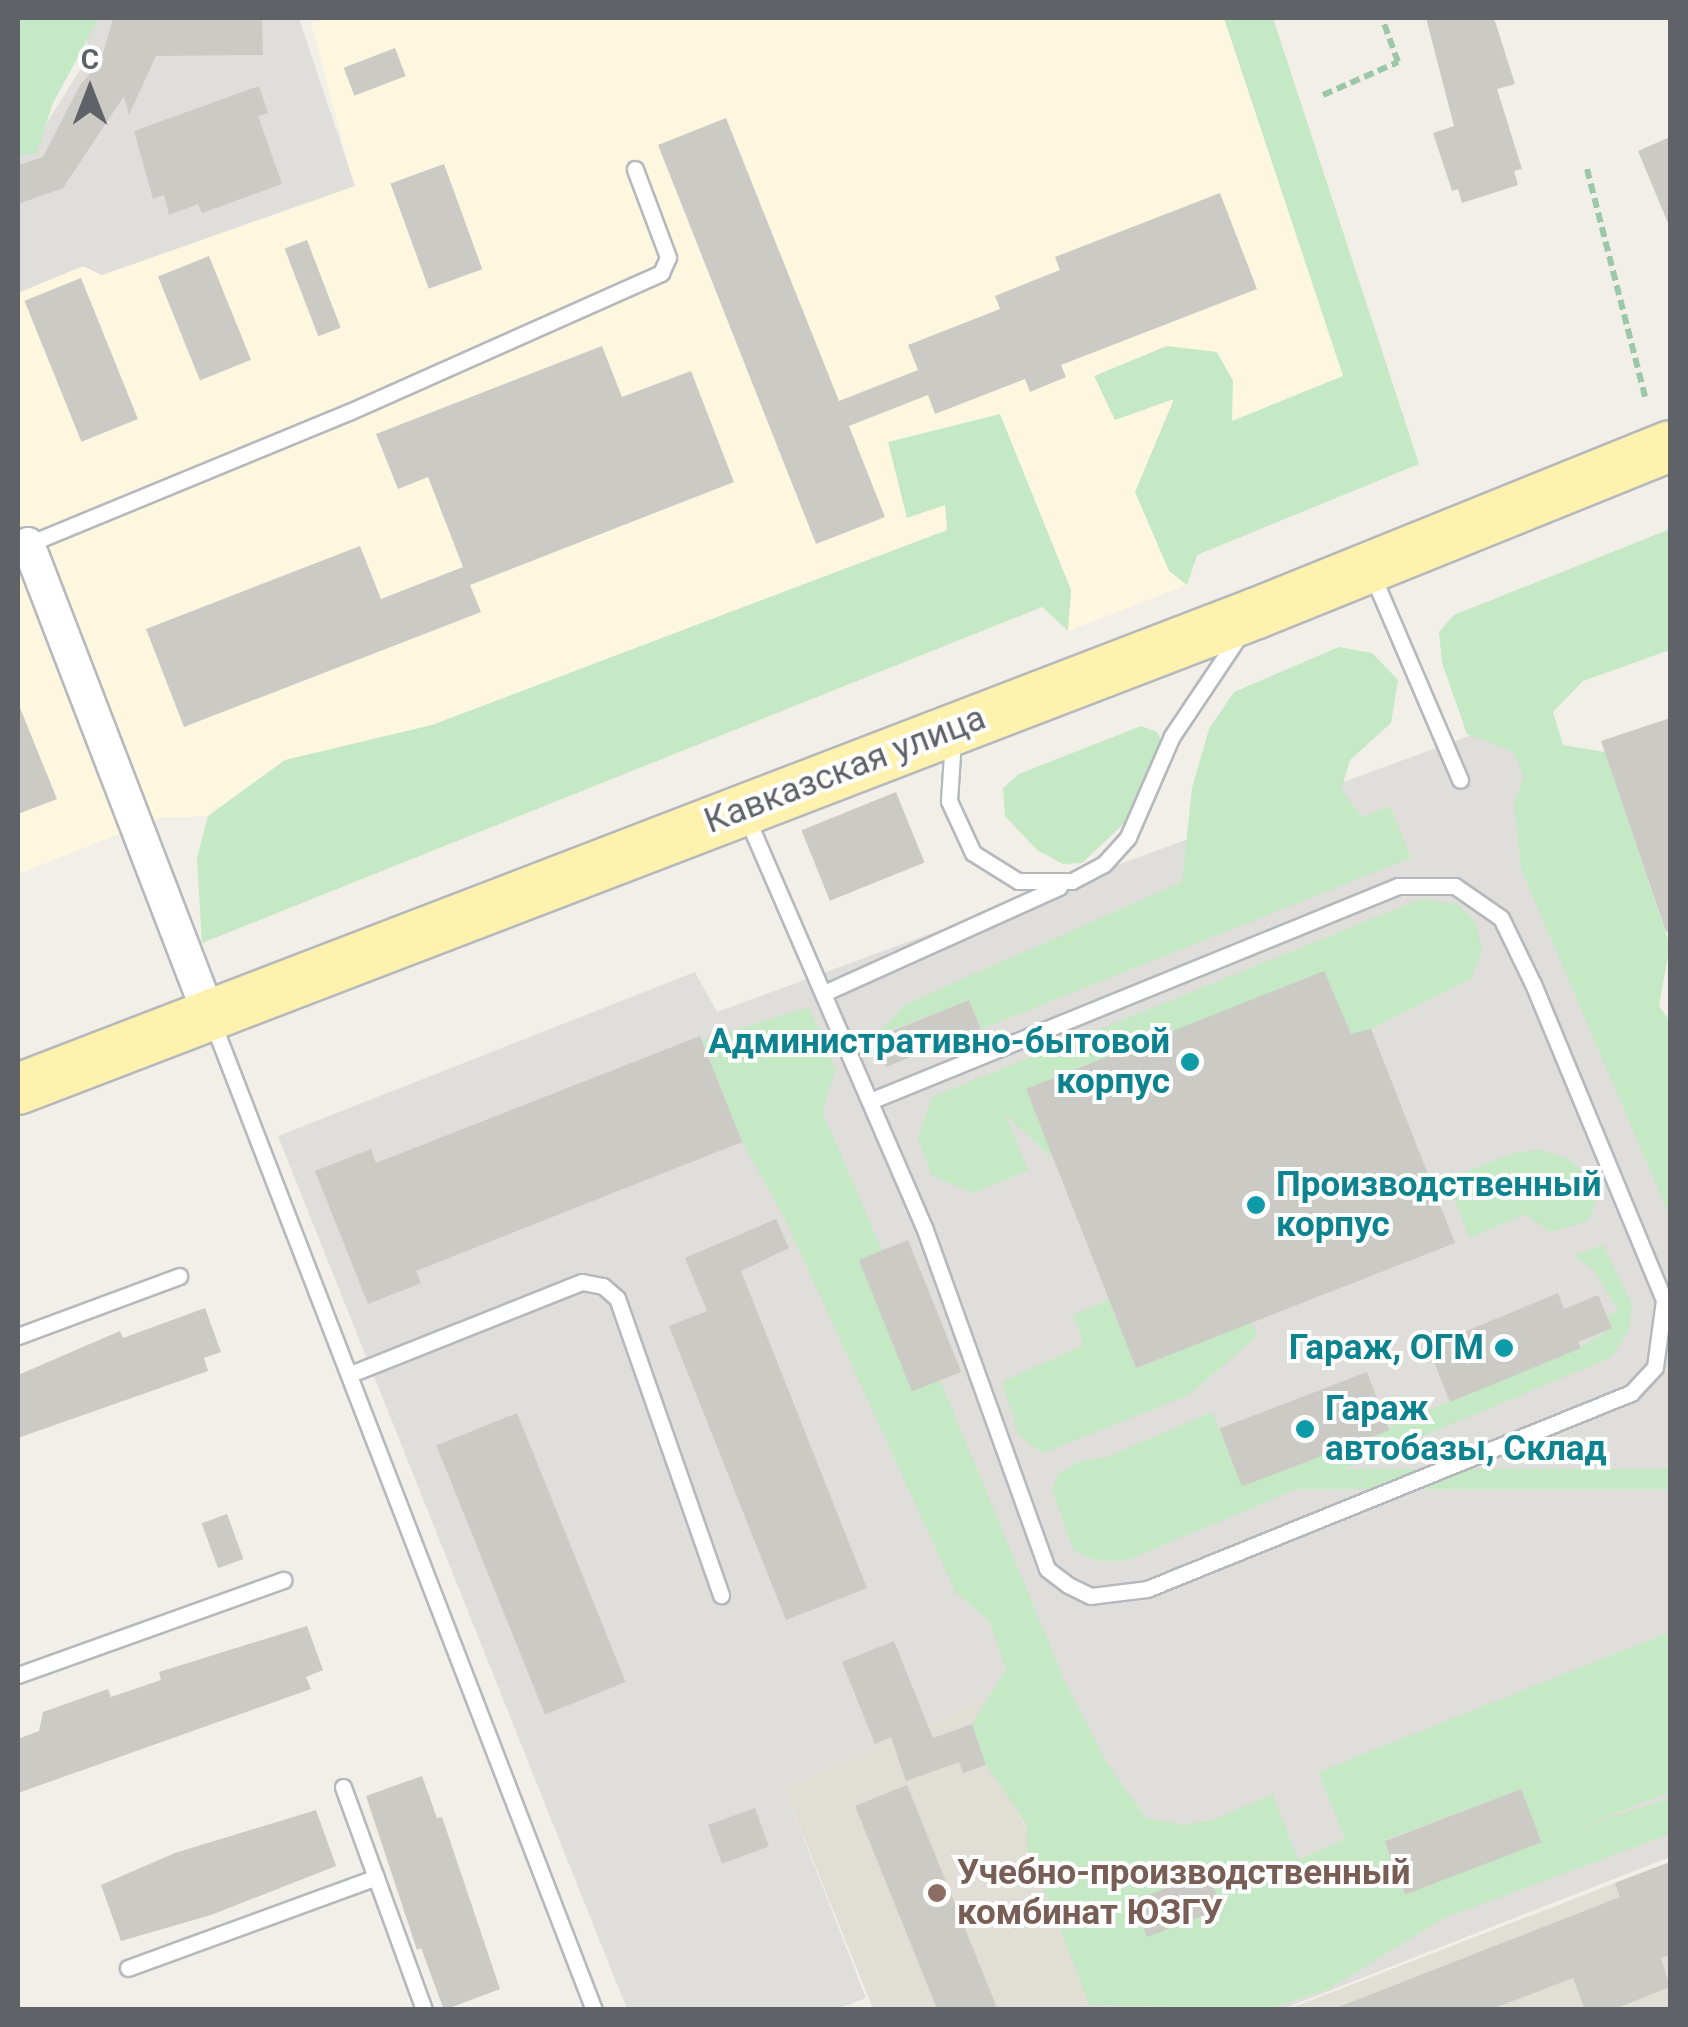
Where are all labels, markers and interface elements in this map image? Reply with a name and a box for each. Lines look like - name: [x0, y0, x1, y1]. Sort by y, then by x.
- north arrow: [40, 40, 140, 140]
- text: С: [81, 43, 99, 76]
- street label: Кавказская улица: [699, 697, 991, 843]
- place label: Административно-бытовой корпус: [708, 1021, 1170, 1103]
- marker: Административно-бытовой корпус: [1179, 1051, 1201, 1073]
- place label: Производственный корпус: [1276, 1164, 1602, 1246]
- marker: Производственный корпус: [1245, 1194, 1267, 1216]
- place label: Гараж, ОГМ: [1289, 1327, 1484, 1369]
- marker: Гараж, ОГМ: [1493, 1337, 1515, 1359]
- place label: Гараж автобазы, Склад: [1325, 1388, 1607, 1470]
- marker: Гараж автобазы, Склад: [1294, 1418, 1316, 1440]
- place label: Учебно-производственный комбинат ЮЗГУ: [957, 1852, 1411, 1934]
- marker: Учебно-производственный комбинат ЮЗГУ: [926, 1882, 948, 1904]

